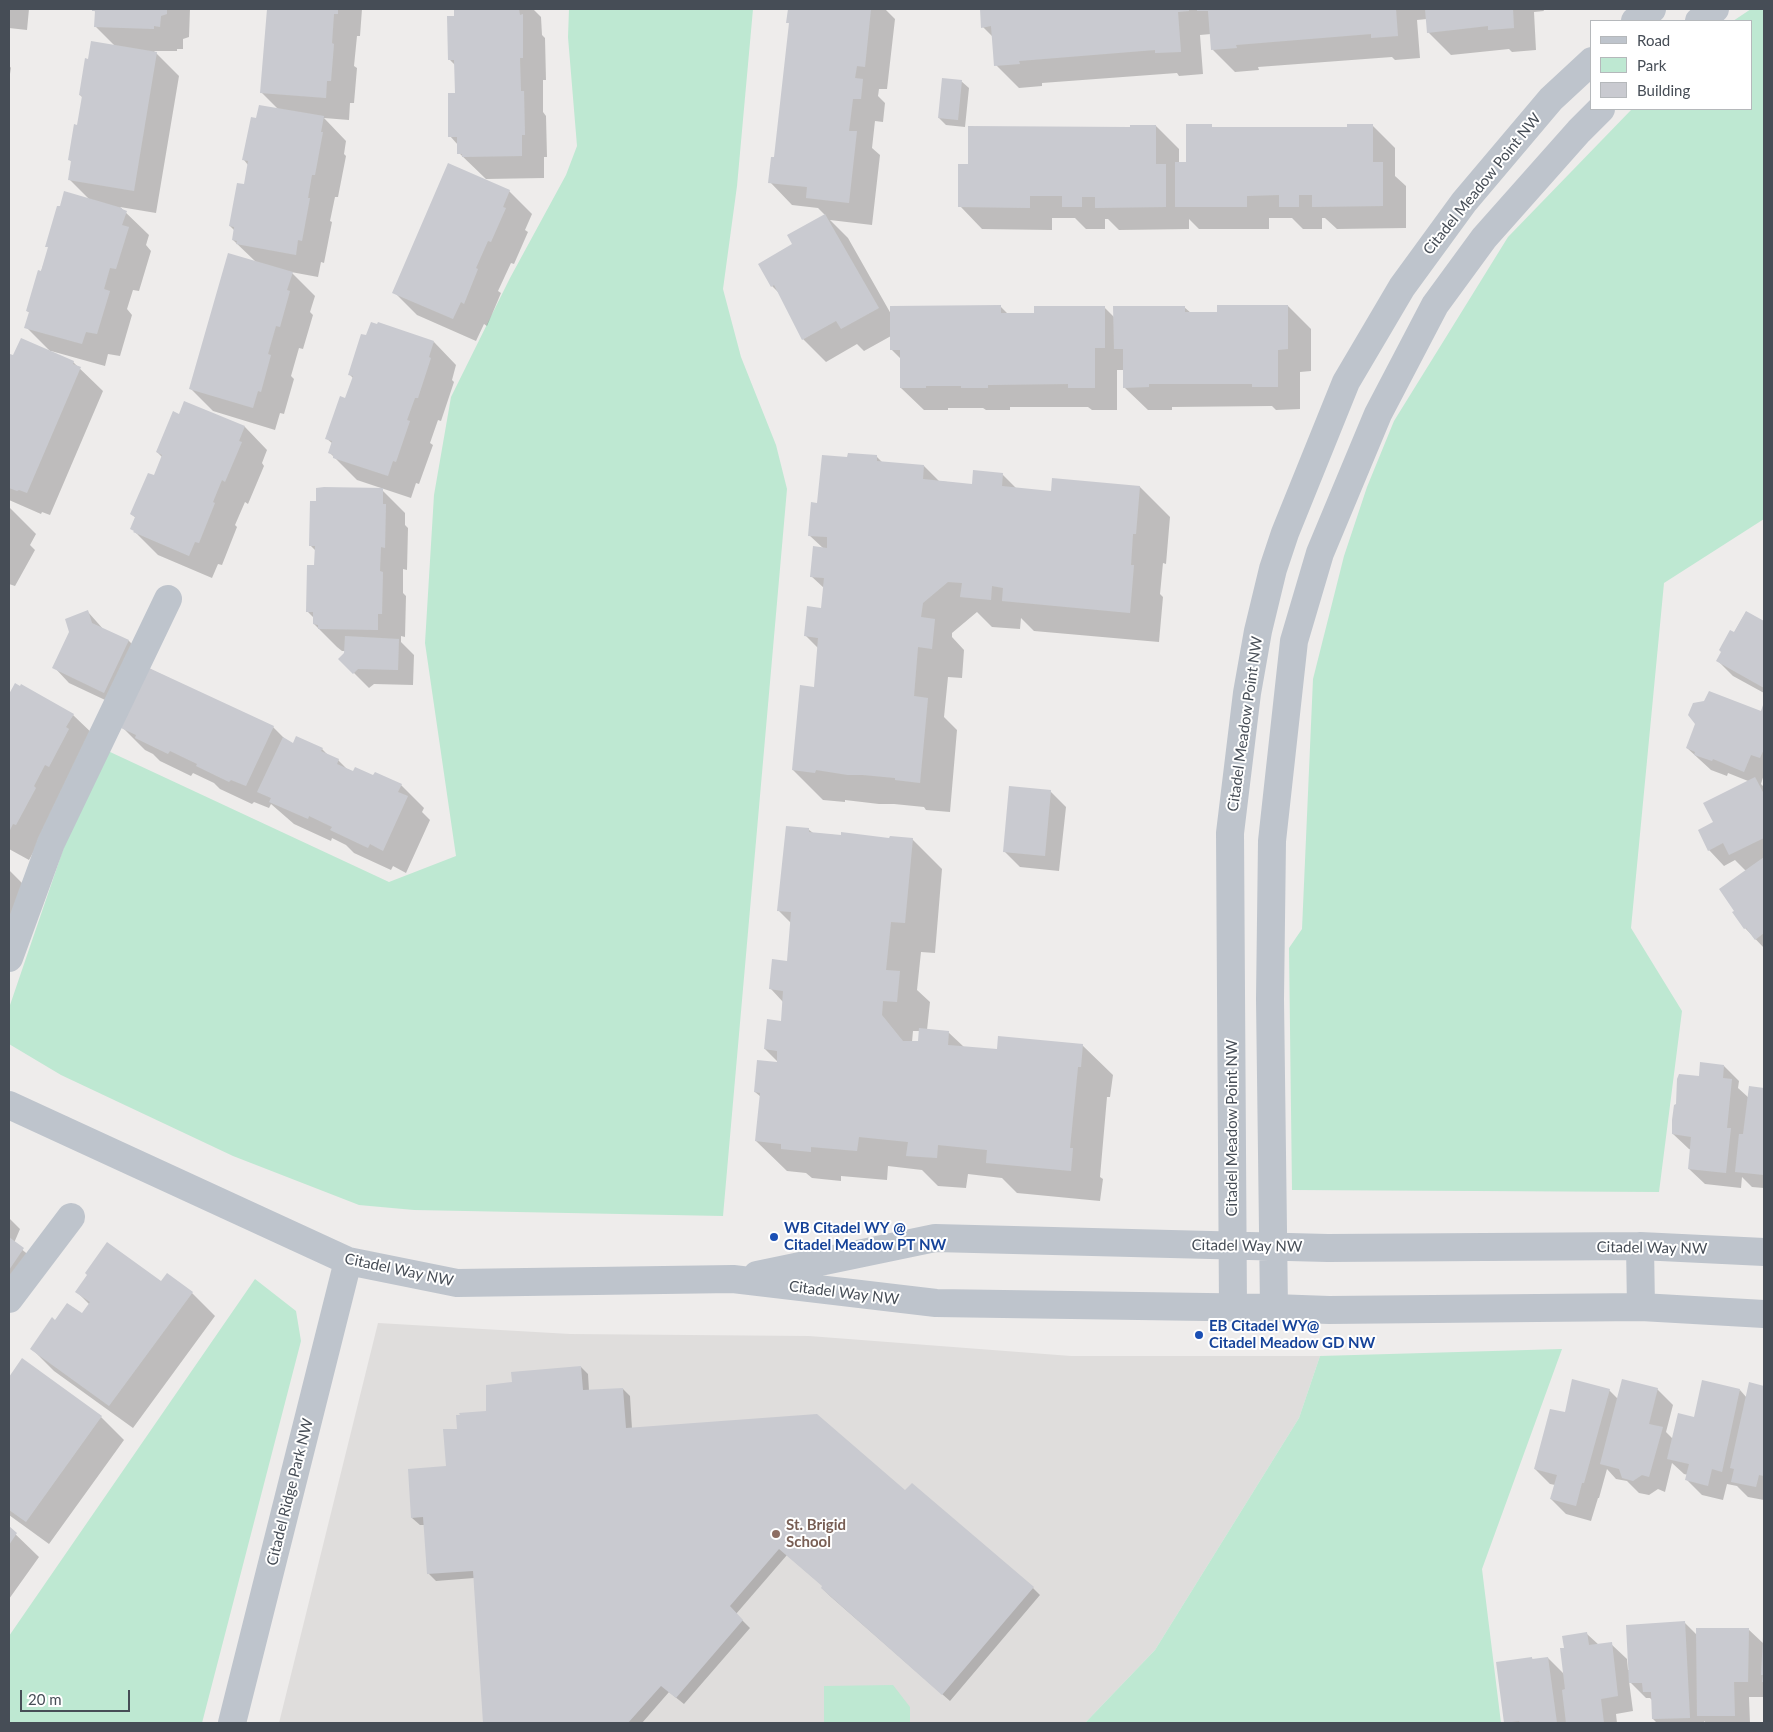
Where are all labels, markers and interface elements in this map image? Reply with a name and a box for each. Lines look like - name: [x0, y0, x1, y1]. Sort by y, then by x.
- legend: [1590, 20, 1753, 110]
- text: Road: [1637, 31, 1670, 49]
- text: Park: [1637, 56, 1666, 74]
- text: Building: [1637, 81, 1690, 99]
- street label: Citadel Meadow Point NW: [1419, 110, 1545, 258]
- street label: Citadel Meadow Point NW: [1224, 635, 1266, 813]
- street label: Citadel Meadow Point NW: [1223, 1040, 1241, 1216]
- place label: WB Citadel WY @ Citadel Meadow PT NW: [784, 1219, 946, 1254]
- marker: WB Citadel WY @ Citadel Meadow PT NW: [768, 1231, 780, 1243]
- street label: Citadel Way NW: [1192, 1236, 1302, 1256]
- street label: Citadel Way NW: [1597, 1238, 1707, 1258]
- street label: Citadel Way NW: [343, 1250, 455, 1290]
- street label: Citadel Way NW: [788, 1277, 900, 1309]
- place label: EB Citadel WY@ Citadel Meadow GD NW: [1209, 1317, 1375, 1352]
- marker: EB Citadel WY@ Citadel Meadow GD NW: [1193, 1329, 1205, 1341]
- street label: Citadel Ridge Park NW: [263, 1417, 317, 1567]
- place label: St. Brigid School: [786, 1516, 846, 1551]
- marker: St. Brigid School: [770, 1528, 782, 1540]
- scale bar: [22, 1680, 132, 1712]
- text: 20 m: [28, 1690, 62, 1708]

